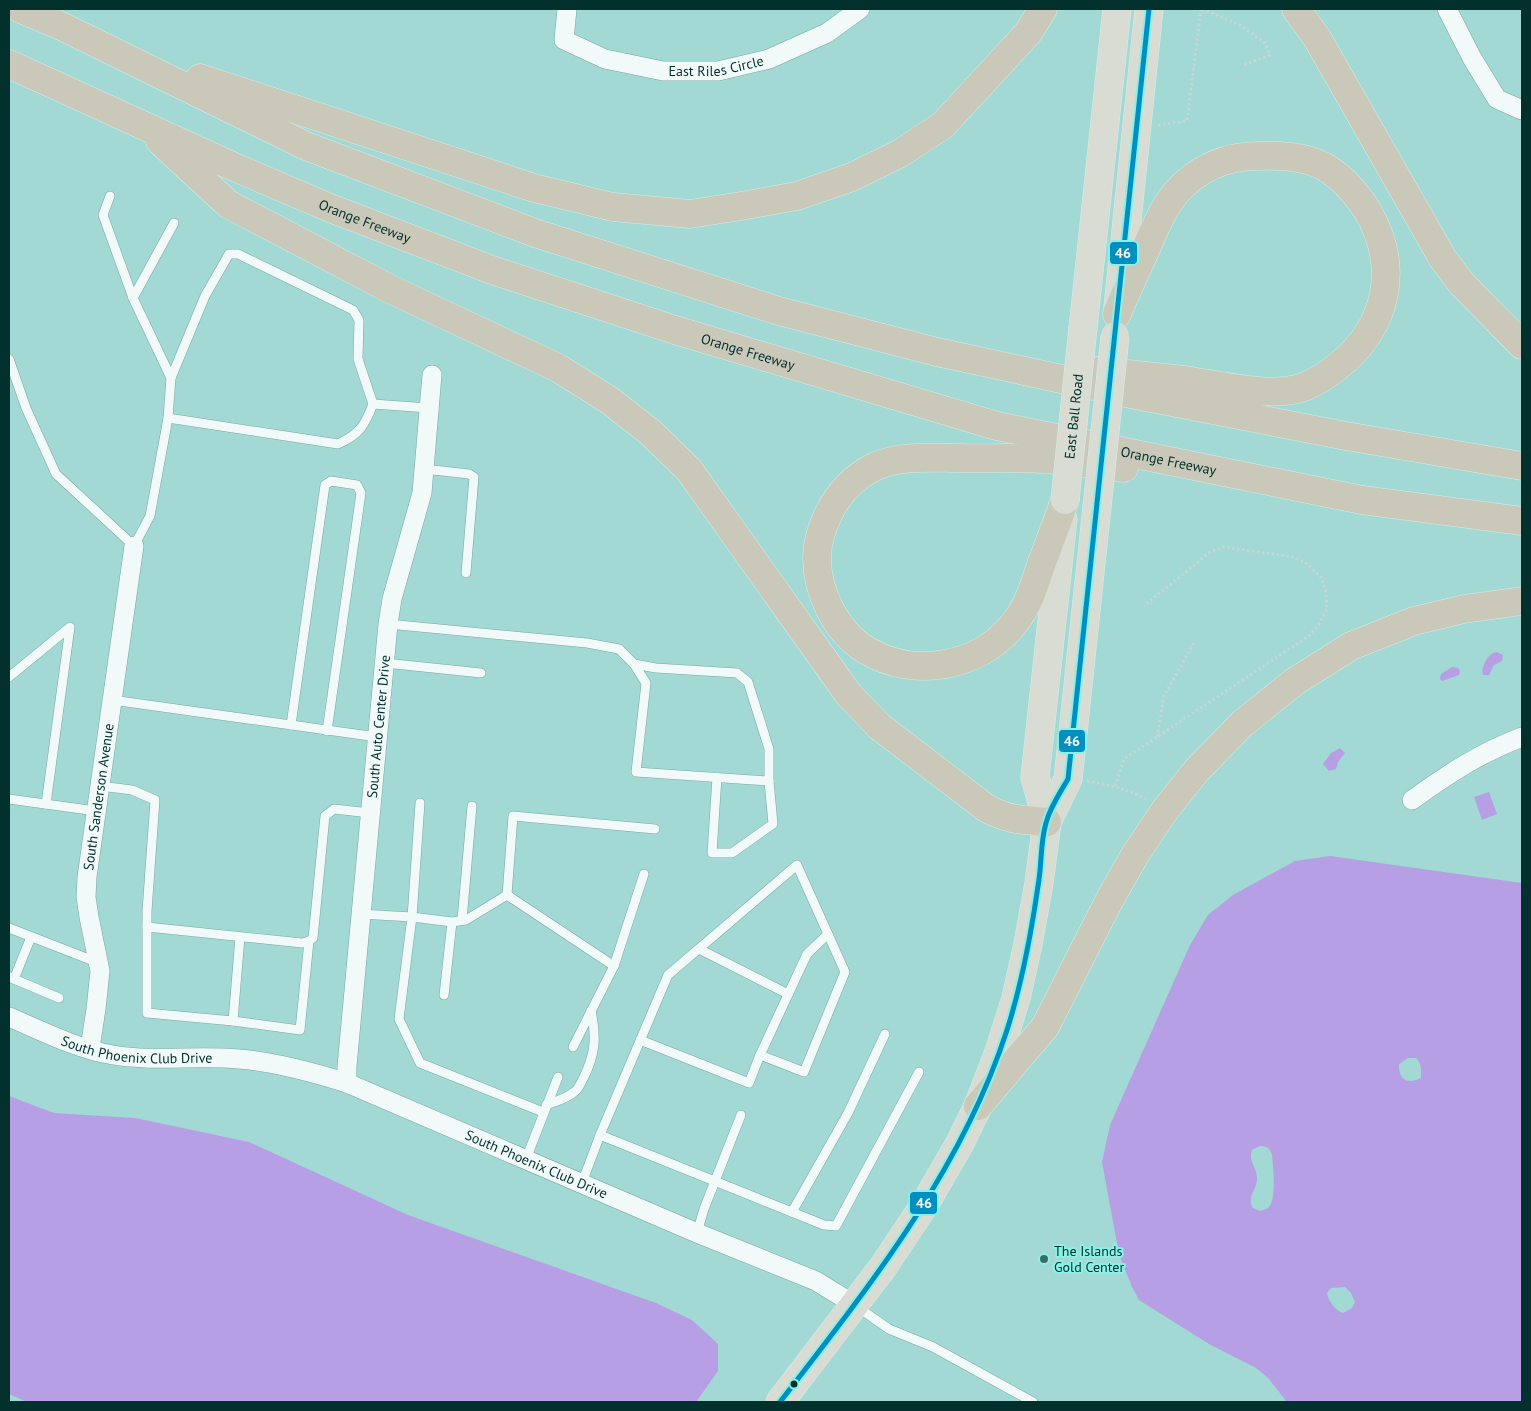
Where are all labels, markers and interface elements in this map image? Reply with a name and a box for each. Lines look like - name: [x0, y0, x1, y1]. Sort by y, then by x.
- street label: East Riles Circle: [668, 52, 765, 80]
- street label: Orange Freeway: [316, 195, 414, 247]
- line badge: 46: [1109, 241, 1138, 265]
- text: 46: [1115, 244, 1131, 262]
- street label: Orange Freeway: [699, 329, 797, 374]
- street label: East Ball Road: [1060, 373, 1087, 460]
- street label: Orange Freeway: [1119, 442, 1218, 479]
- street label: South Auto Center Drive: [363, 654, 394, 799]
- street label: South Sanderson Avenue: [79, 722, 118, 872]
- line badge: 46: [1058, 729, 1086, 753]
- text: 46: [1064, 732, 1080, 750]
- street label: South Phoenix Club Drive: [58, 1031, 212, 1067]
- street label: South Phoenix Club Drive: [462, 1126, 610, 1203]
- line badge: 46: [909, 1191, 938, 1215]
- text: 46: [916, 1194, 932, 1212]
- place label: The Islands Gold Center: [1054, 1242, 1124, 1276]
- marker: The Islands Gold Center: [1038, 1253, 1050, 1265]
- unlabelled marker: [789, 1379, 799, 1389]

